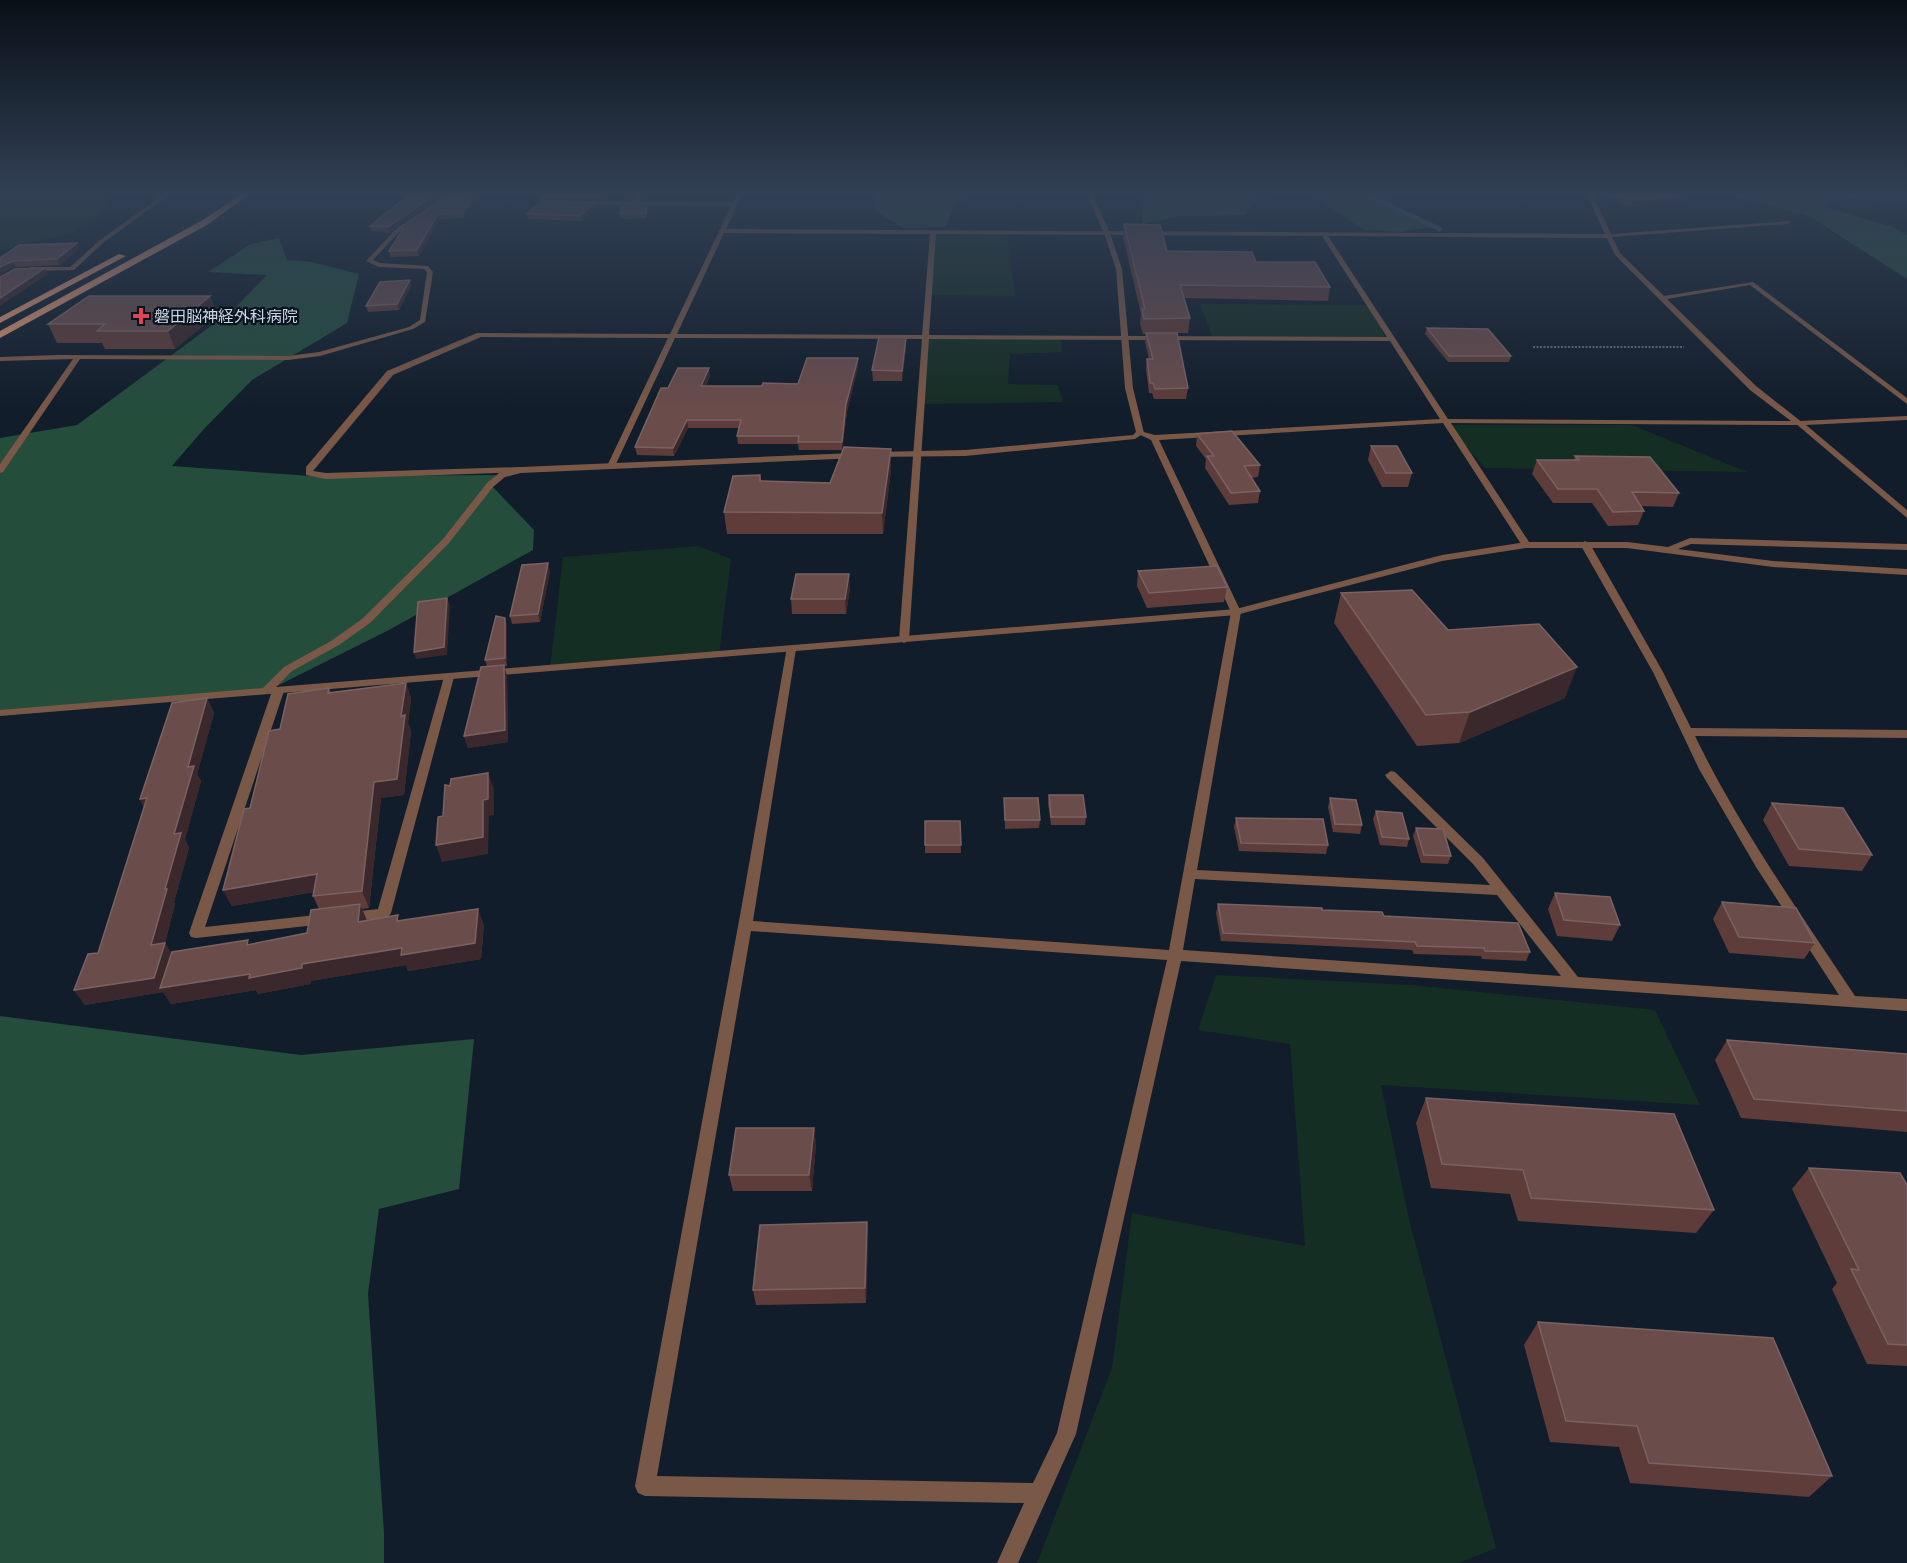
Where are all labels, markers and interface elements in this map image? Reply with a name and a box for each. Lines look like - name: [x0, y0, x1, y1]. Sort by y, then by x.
- marker: 磐田脳神経外科病院: [132, 307, 150, 325]
- place label: 磐田脳神経外科病院: [154, 308, 298, 328]

